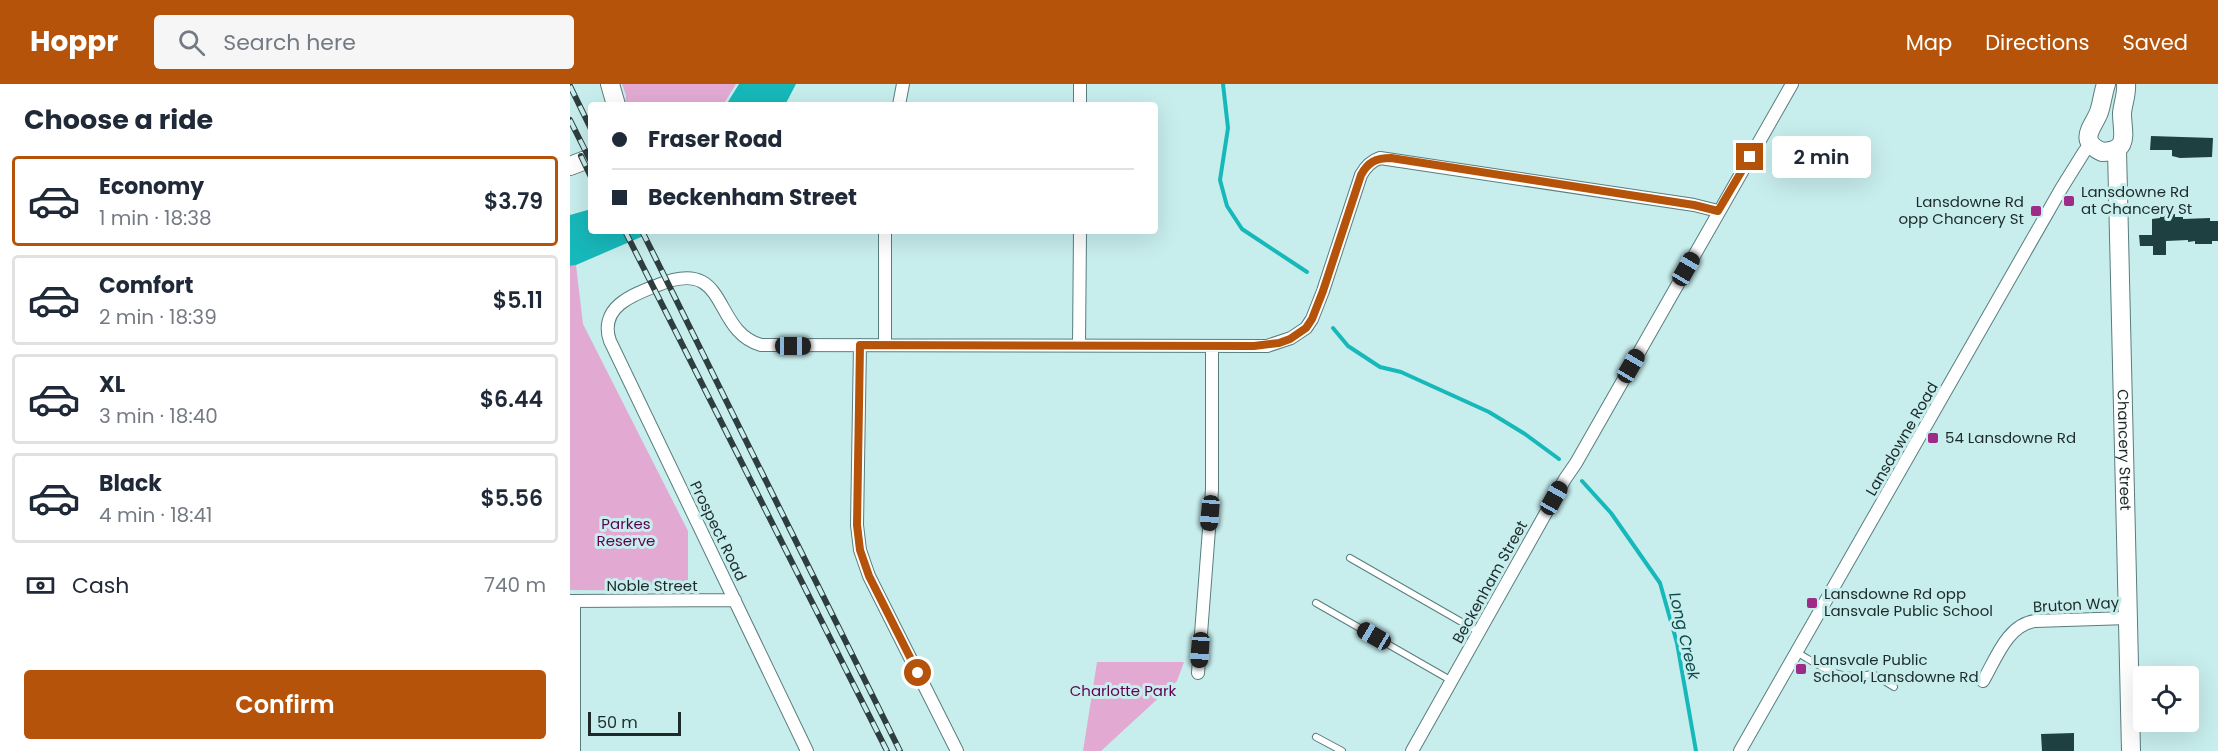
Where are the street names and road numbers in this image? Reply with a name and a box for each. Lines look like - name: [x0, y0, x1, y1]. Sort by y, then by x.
- street label: Lansdowne Road: [1860, 378, 1943, 499]
- street label: Chancery Street: [2113, 389, 2136, 511]
- street label: Prospect Road: [685, 477, 752, 584]
- street label: Beckenham Street: [1447, 517, 1532, 647]
- street label: Noble Street: [606, 575, 698, 596]
- street label: Bruton Way: [2032, 592, 2120, 617]

